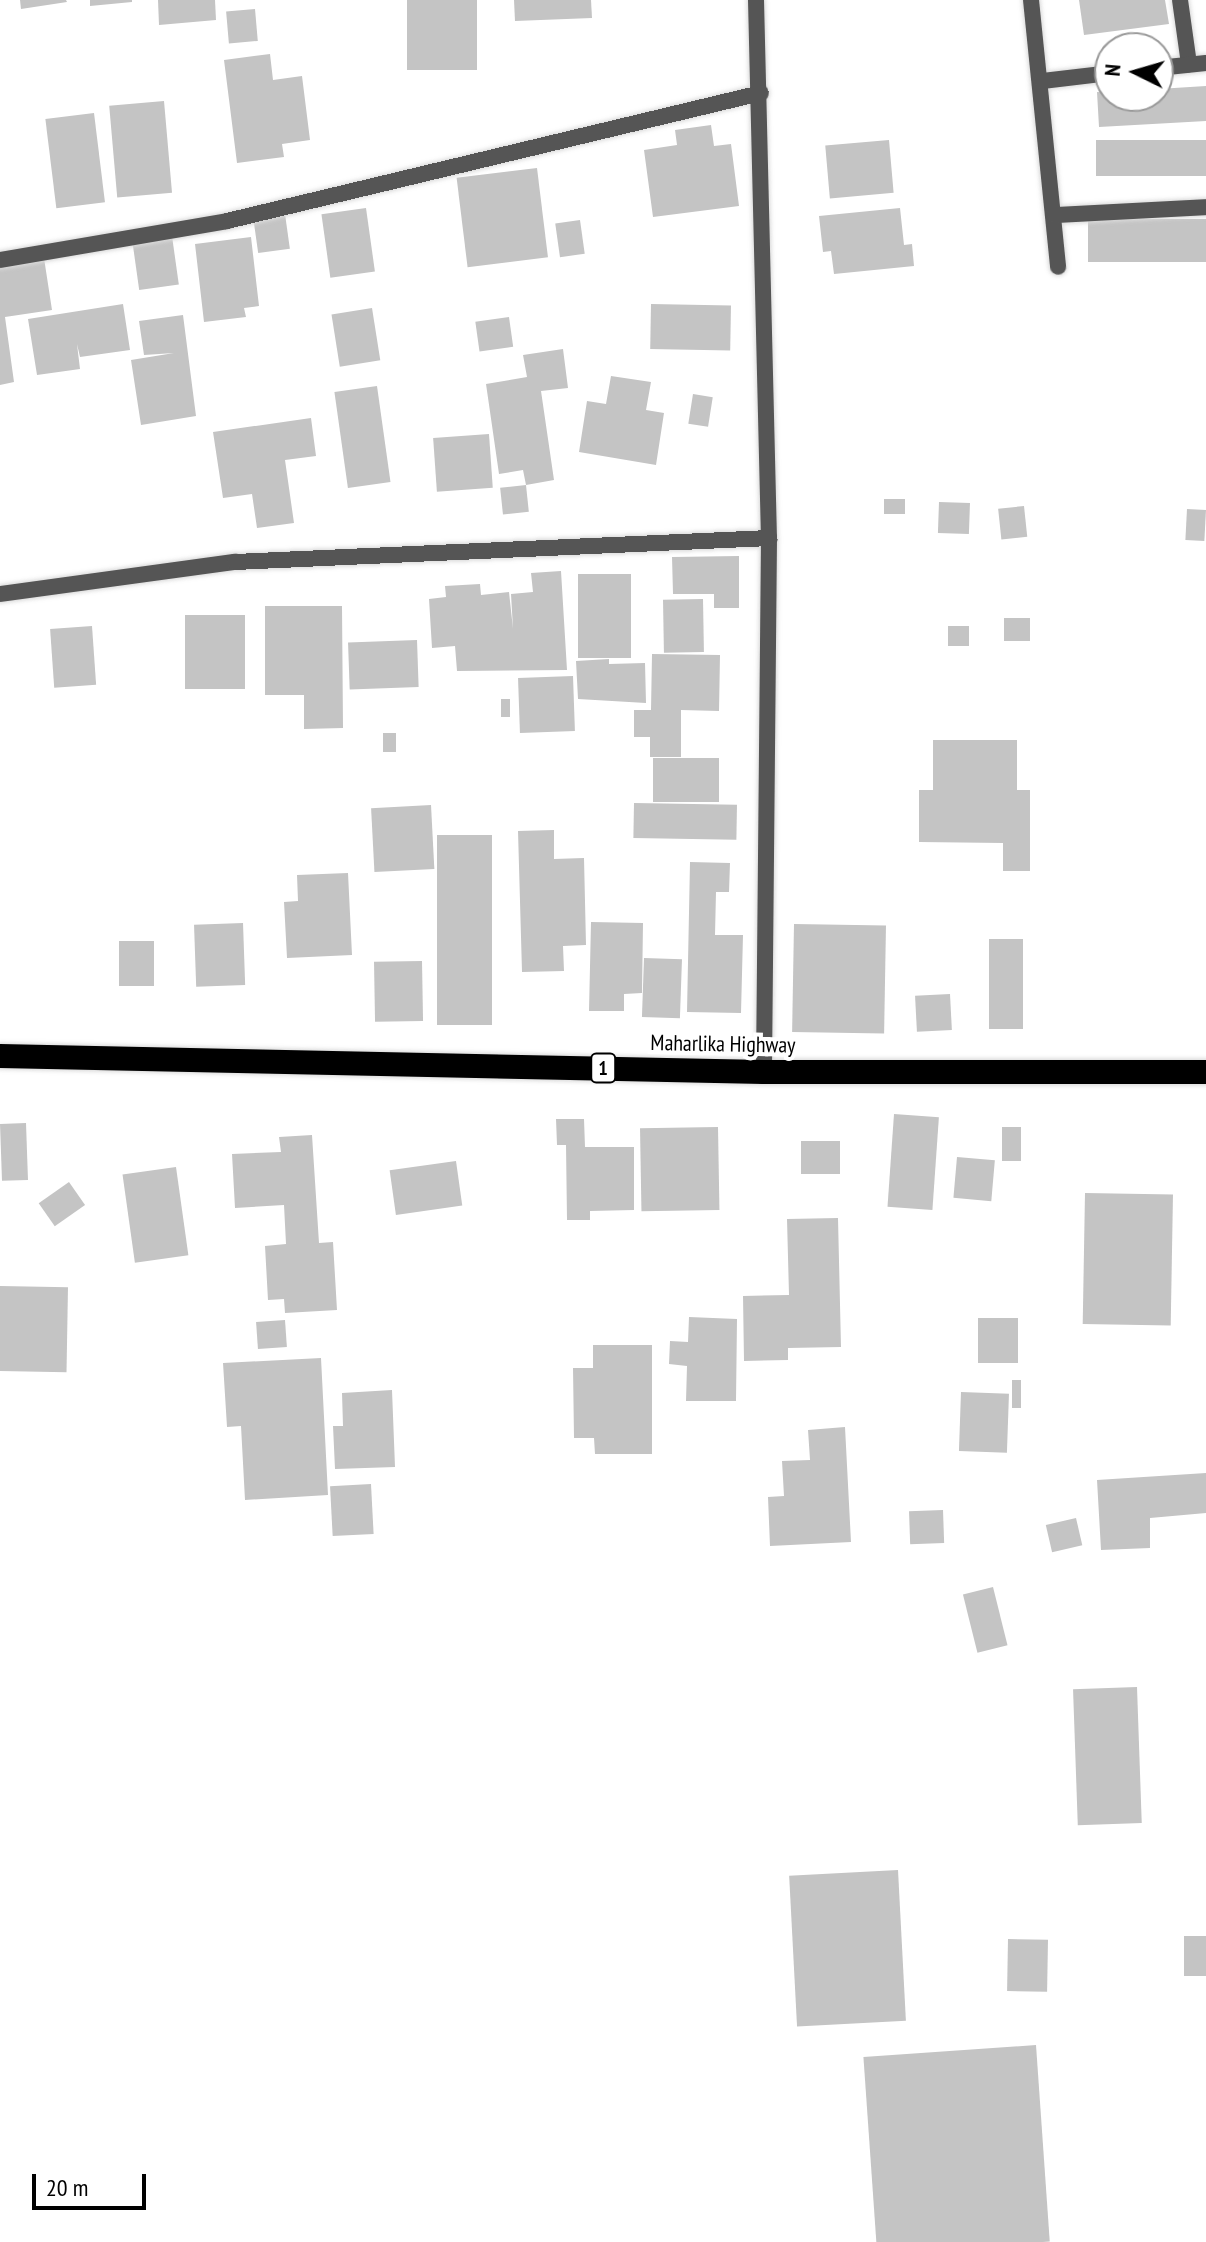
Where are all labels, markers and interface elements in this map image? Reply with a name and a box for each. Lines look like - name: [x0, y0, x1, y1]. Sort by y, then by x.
- north arrow: [1094, 32, 1174, 112]
- text: N: [1098, 63, 1127, 77]
- street label: Maharlika Highway: [650, 1030, 796, 1058]
- road number: 1: [589, 1052, 617, 1084]
- scale bar: [36, 2158, 150, 2208]
- text: 20 m: [46, 2172, 88, 2203]

